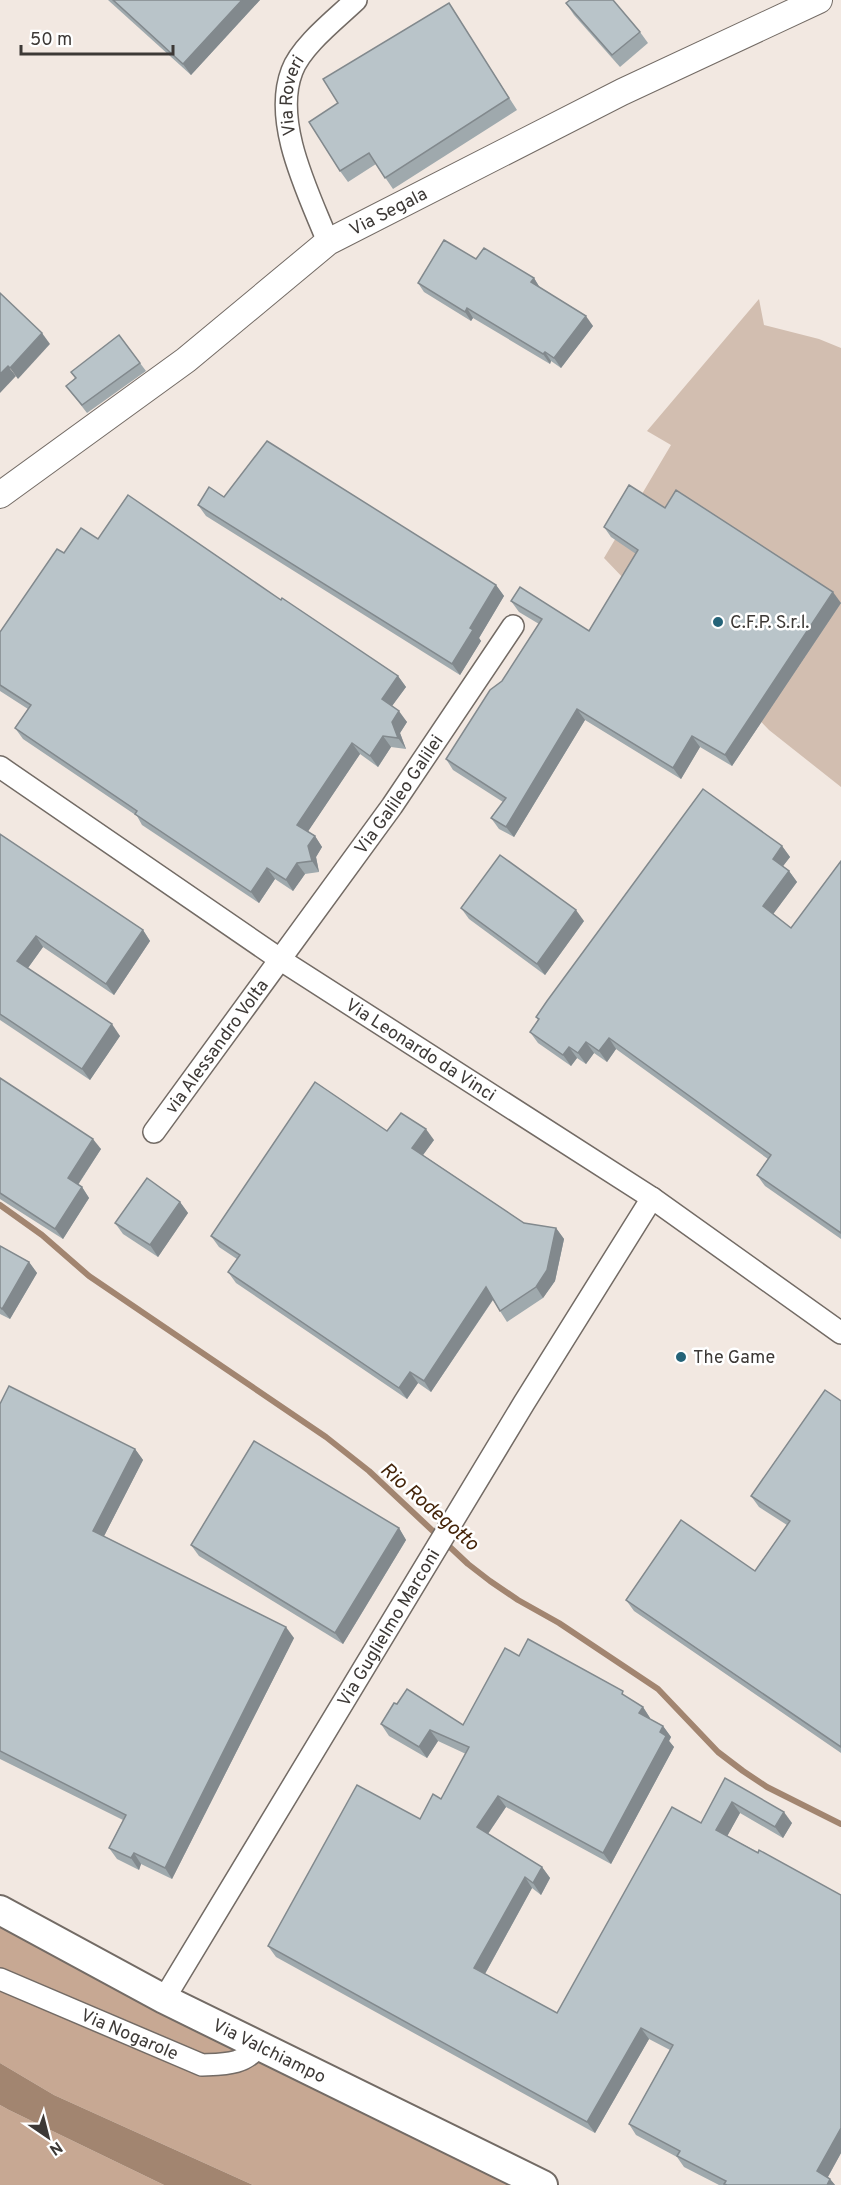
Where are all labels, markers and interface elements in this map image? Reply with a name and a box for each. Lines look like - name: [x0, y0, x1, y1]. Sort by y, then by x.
- scale bar: [21, 18, 172, 56]
- text: 50 m: [30, 29, 72, 52]
- street label: Via Roveri: [276, 51, 310, 138]
- street label: Via Segala: [346, 183, 432, 242]
- place label: C.F.P. S.r.l.: [730, 612, 809, 635]
- marker: C.F.P. S.r.l.: [711, 615, 725, 629]
- street label: Via Galileo Galilei: [350, 731, 449, 860]
- street label: via Alessandro Volta: [161, 975, 275, 1119]
- street label: Via Leonardo da Vinci: [340, 994, 500, 1108]
- place label: The Game: [693, 1347, 775, 1370]
- marker: The Game: [674, 1350, 688, 1364]
- water label: Rio Rodegotto: [374, 1458, 484, 1558]
- street label: Via Guglielmo Marconi: [333, 1545, 446, 1711]
- street label: Via Nogarole: [77, 2005, 182, 2067]
- street label: Via Valchiampo: [208, 2015, 329, 2090]
- north arrow: [18, 2107, 78, 2167]
- text: N: [45, 2136, 66, 2159]

